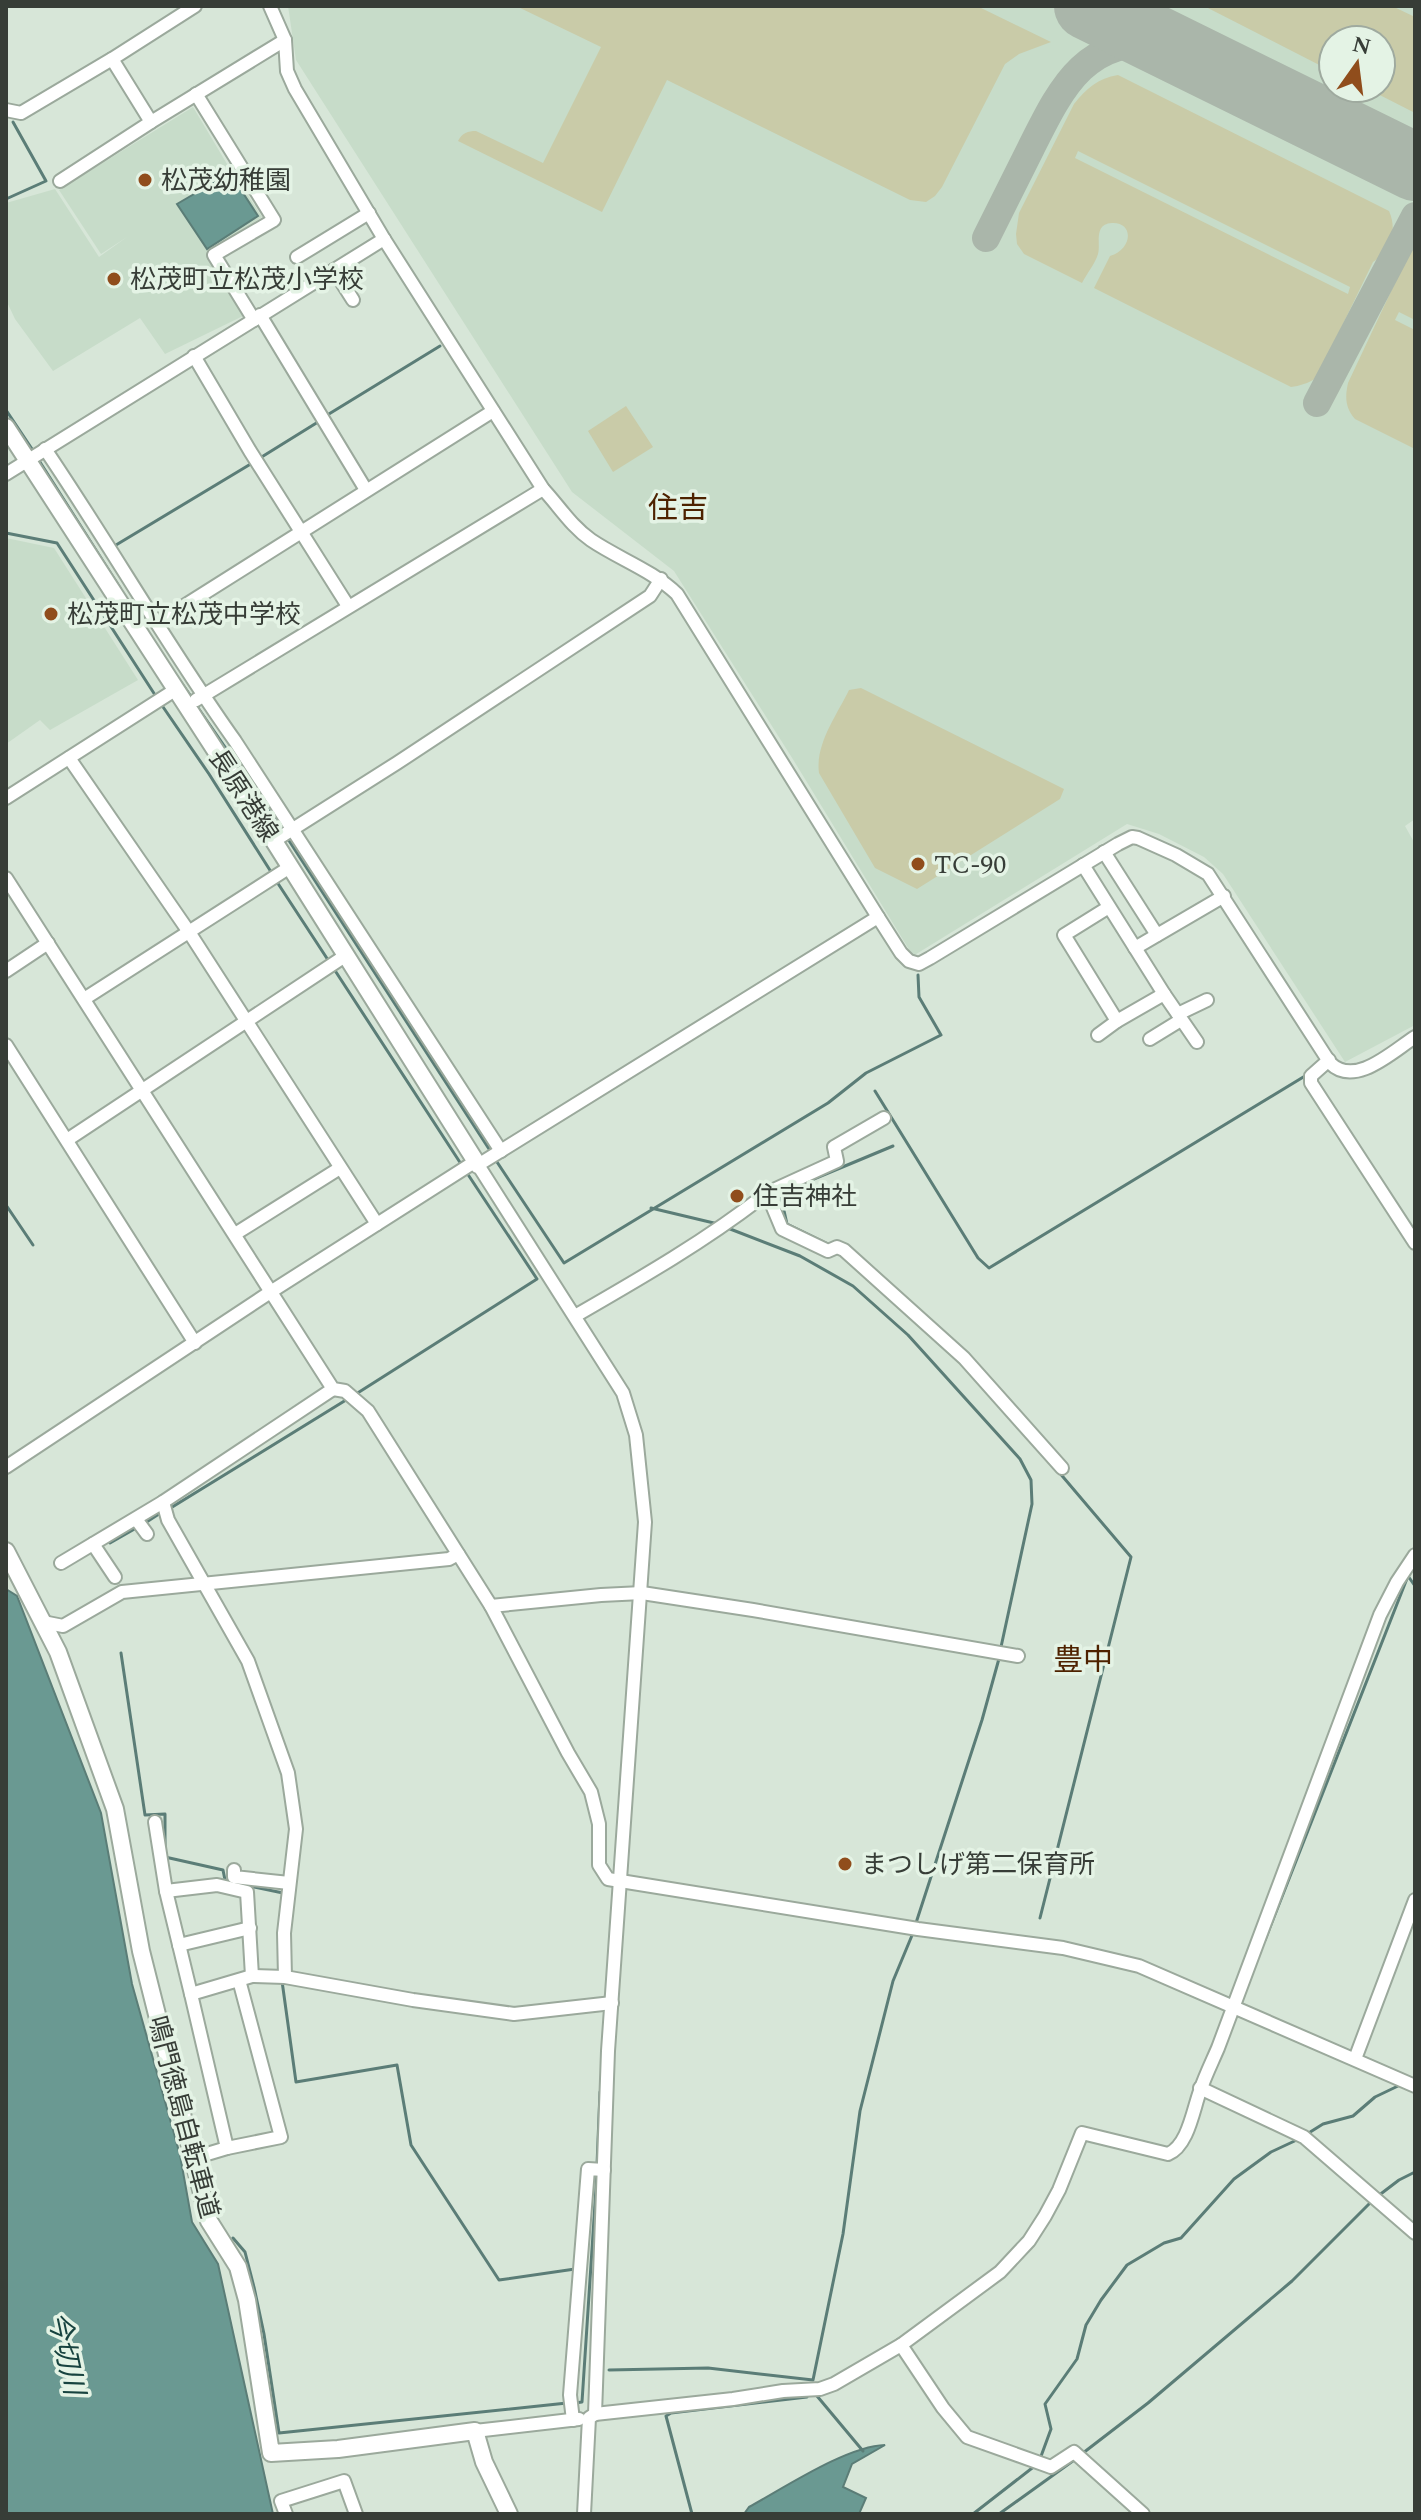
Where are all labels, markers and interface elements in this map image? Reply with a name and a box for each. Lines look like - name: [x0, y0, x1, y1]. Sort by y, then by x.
- north arrow: [1317, 24, 1397, 104]
- text: N: [1349, 28, 1374, 64]
- place label: 松茂幼稚園: [161, 161, 291, 201]
- marker: 松茂幼稚園: [136, 171, 154, 189]
- place label: 松茂町立松茂小学校: [130, 260, 364, 300]
- marker: 松茂町立松茂小学校: [105, 270, 123, 288]
- district label: 住吉: [648, 486, 708, 532]
- place label: 松茂町立松茂中学校: [67, 595, 301, 635]
- marker: 松茂町立松茂中学校: [42, 605, 60, 623]
- street label: 長原港線: [198, 741, 288, 850]
- place label: TC-90: [934, 845, 1006, 885]
- marker: TC-90: [909, 855, 927, 873]
- place label: 住吉神社: [753, 1177, 857, 1217]
- marker: 住吉神社: [728, 1187, 746, 1205]
- district label: 豊中: [1053, 1638, 1113, 1684]
- place label: まつしげ第二保育所: [861, 1845, 1095, 1885]
- marker: まつしげ第二保育所: [836, 1855, 854, 1873]
- street label: 鳴門徳島自転車道: [137, 2012, 229, 2223]
- water label: 今切川: [36, 2308, 96, 2402]

